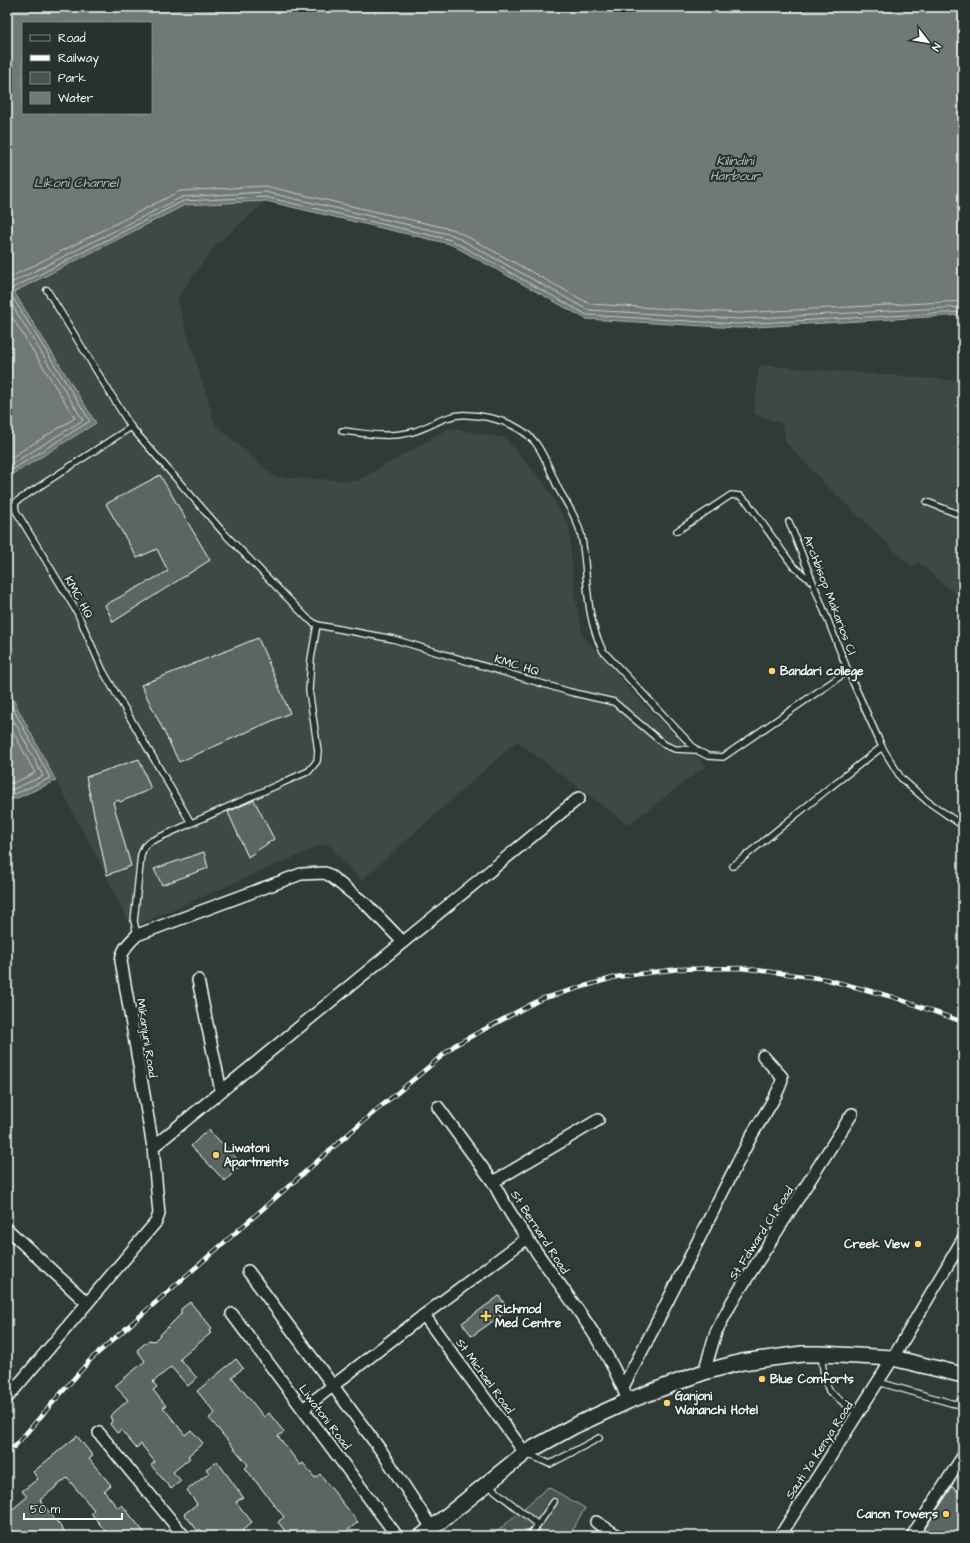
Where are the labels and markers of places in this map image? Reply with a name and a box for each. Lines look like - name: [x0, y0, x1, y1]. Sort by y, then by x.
- place label: Bandari college: [780, 663, 864, 682]
- marker: Bandari college: [767, 666, 777, 676]
- place label: Liwatoni Apartments: [224, 1140, 289, 1172]
- marker: Liwatoni Apartments: [211, 1150, 221, 1160]
- place label: Creek View: [844, 1236, 910, 1253]
- marker: Creek View: [913, 1239, 923, 1249]
- place label: Richmod Med Centre: [495, 1301, 562, 1332]
- marker: Richmod Med Centre: [480, 1310, 492, 1322]
- place label: Blue Comforts: [770, 1371, 854, 1388]
- marker: Blue Comforts: [757, 1374, 767, 1384]
- place label: Ganjoni Wananchi Hotel: [674, 1388, 758, 1419]
- marker: Ganjoni Wananchi Hotel: [662, 1398, 672, 1408]
- place label: Canon Towers: [857, 1506, 938, 1523]
- marker: Canon Towers: [941, 1509, 951, 1519]

